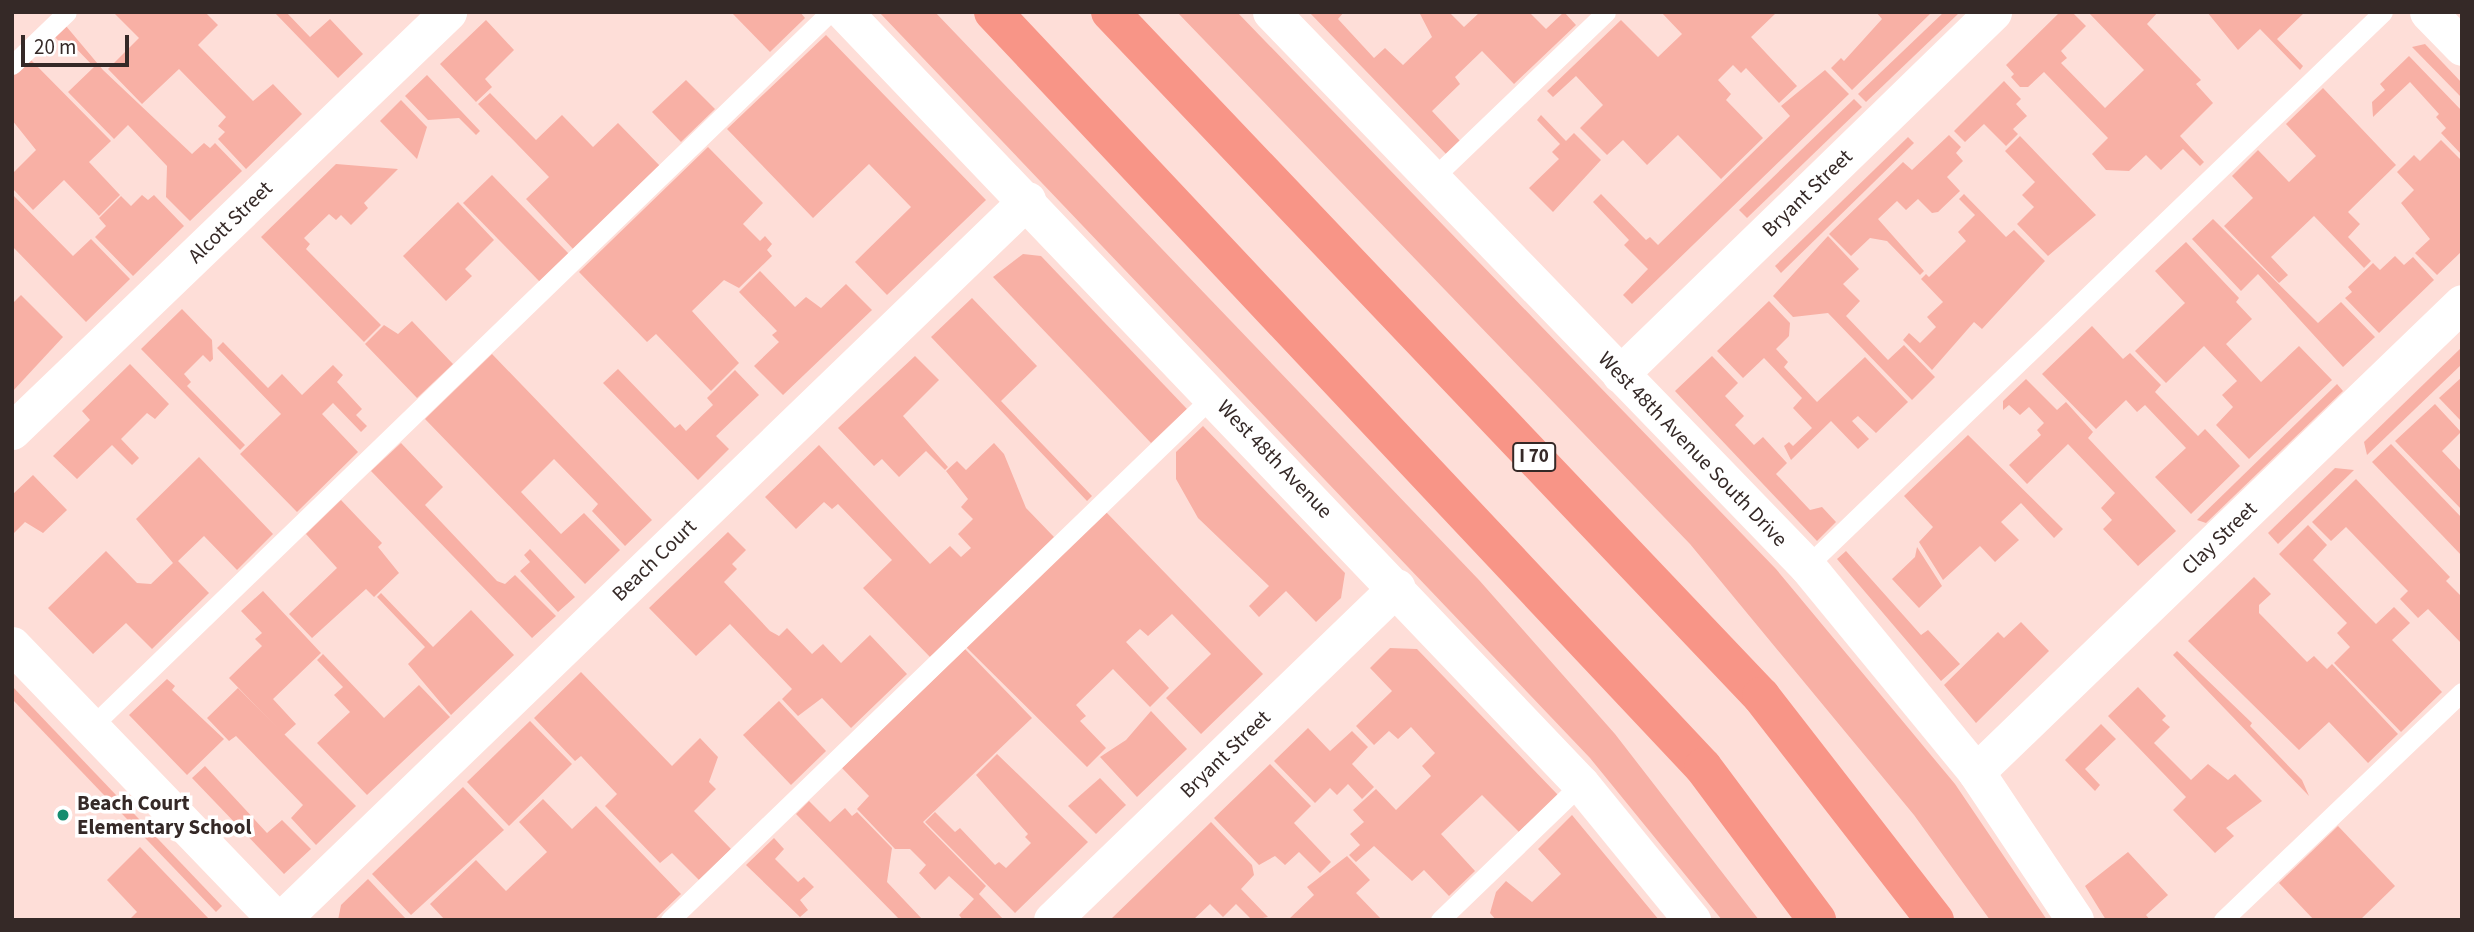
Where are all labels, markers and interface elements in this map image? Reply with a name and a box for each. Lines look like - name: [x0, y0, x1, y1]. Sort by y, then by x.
- scale bar: [24, 21, 133, 65]
- text: 20 m: [34, 32, 76, 62]
- street label: Bryant Street: [1757, 144, 1857, 242]
- street label: Alcott Street: [183, 176, 277, 268]
- street label: West 48th Avenue South Drive: [1593, 346, 1793, 552]
- street label: West 48th Avenue: [1212, 395, 1338, 523]
- road number: I 70: [1511, 442, 1557, 472]
- street label: Clay Street: [2176, 496, 2262, 580]
- street label: Beach Court: [607, 514, 701, 606]
- street label: Bryant Street: [1175, 705, 1275, 803]
- place label: Beach Court Elementary School: [77, 790, 251, 840]
- marker: Beach Court Elementary School: [55, 807, 71, 823]

